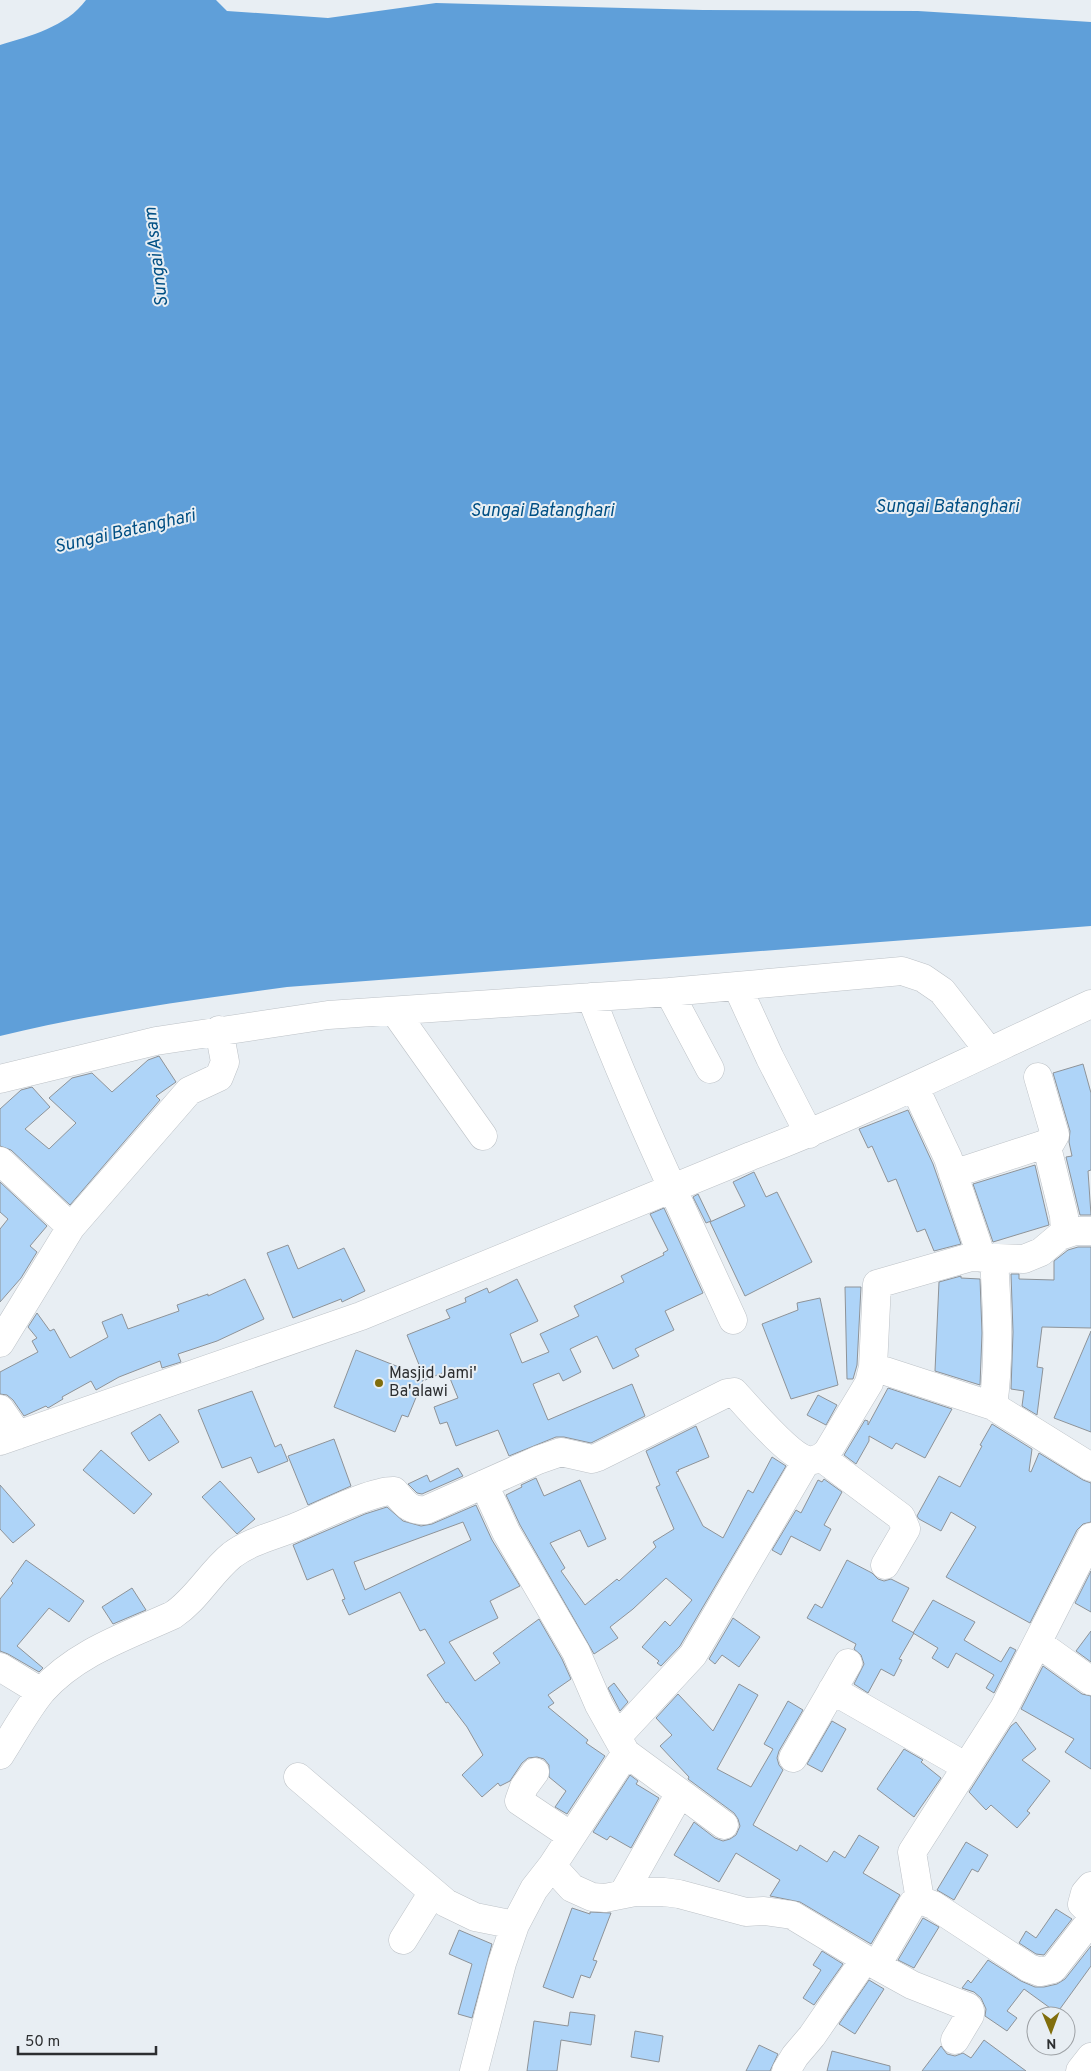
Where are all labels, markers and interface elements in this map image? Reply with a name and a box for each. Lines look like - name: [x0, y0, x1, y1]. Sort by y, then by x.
- water label: Sungai Asam: [139, 205, 175, 308]
- water label: Sungai Batanghari: [875, 496, 1020, 519]
- water label: Sungai Batanghari: [470, 500, 615, 523]
- water label: Sungai Batanghari: [52, 504, 199, 559]
- place label: Masjid Jami' Ba'alawi: [389, 1364, 477, 1402]
- marker: Masjid Jami' Ba'alawi: [373, 1377, 385, 1389]
- north arrow: [1026, 2006, 1076, 2056]
- scale bar: [18, 2024, 155, 2056]
- text: 50 m: [25, 2033, 60, 2052]
- text: N: [1046, 2034, 1056, 2051]

